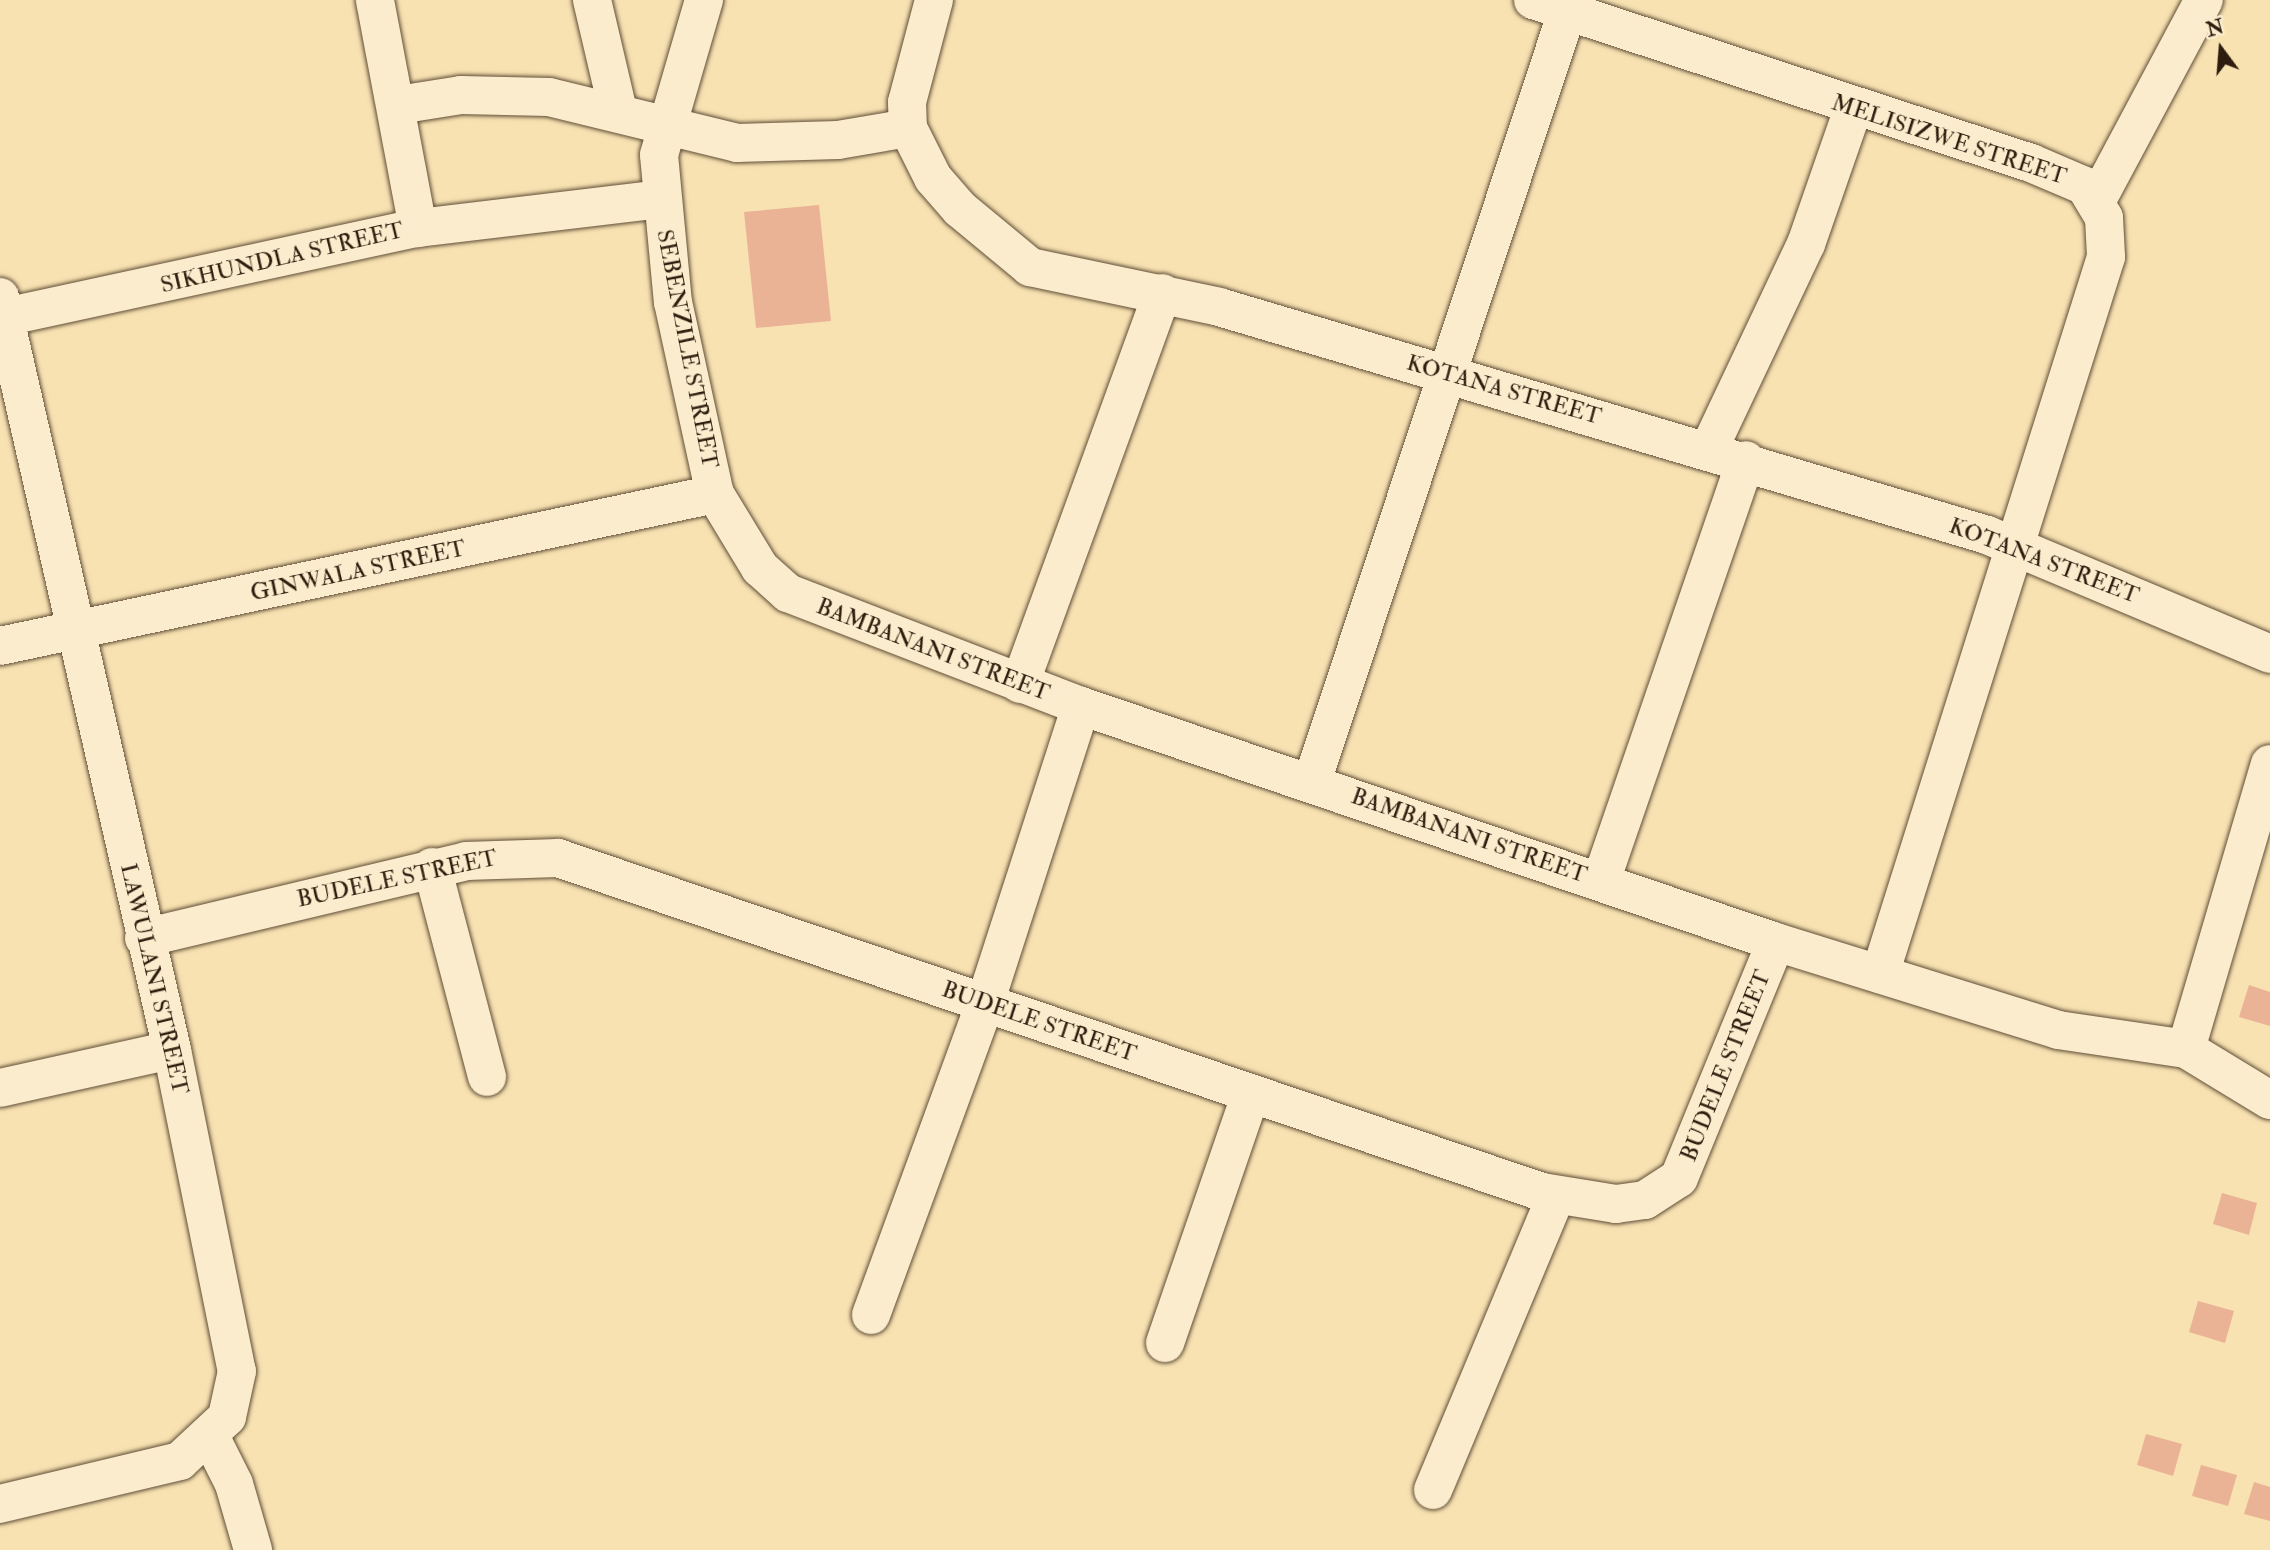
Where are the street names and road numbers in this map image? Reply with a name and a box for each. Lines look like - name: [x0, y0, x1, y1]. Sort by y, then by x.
- street label: MELISIZWE STREET: [1828, 89, 2070, 191]
- street label: SIKHUNDLA STREET: [158, 217, 406, 299]
- street label: SEBENZILE STREET: [650, 227, 724, 471]
- street label: KOTANA STREET: [1403, 349, 1605, 431]
- street label: KOTANA STREET: [1945, 512, 2143, 610]
- street label: GINWALA STREET: [248, 535, 468, 607]
- street label: BAMBANANI STREET: [812, 593, 1054, 707]
- street label: BAMBANANI STREET: [1347, 783, 1591, 889]
- street label: BUDELE STREET: [294, 844, 500, 914]
- street label: LAWULANI STREET: [114, 861, 194, 1097]
- street label: BUDELE STREET: [1675, 966, 1777, 1166]
- street label: BUDELE STREET: [938, 976, 1140, 1068]

